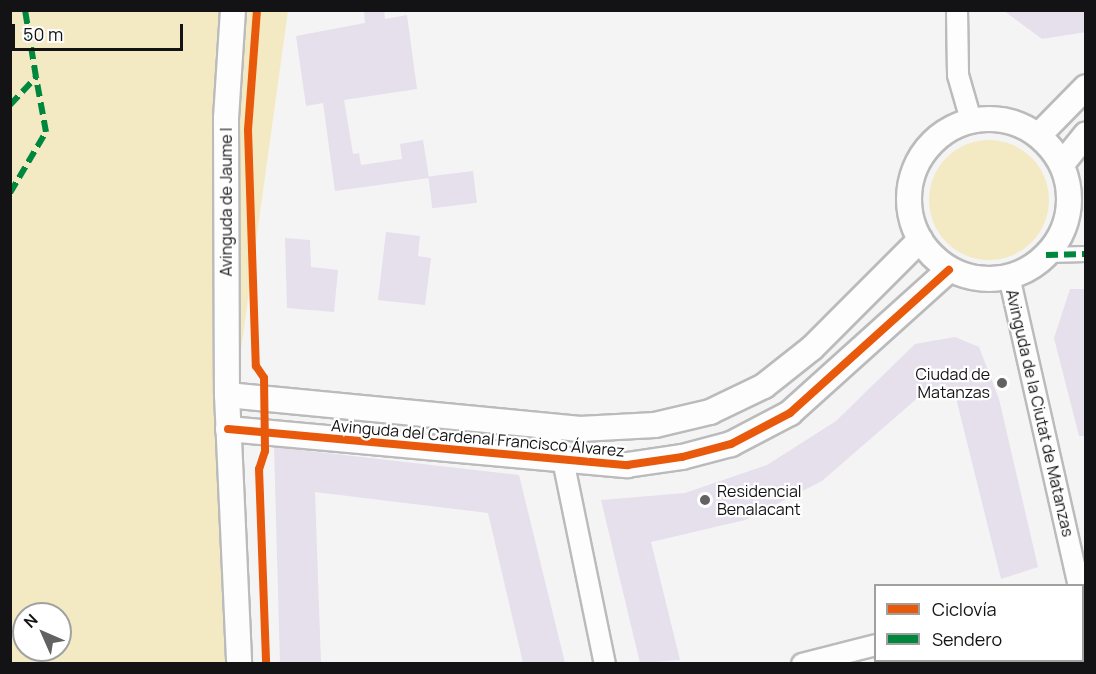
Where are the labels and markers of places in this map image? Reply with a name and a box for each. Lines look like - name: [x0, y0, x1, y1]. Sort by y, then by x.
- place label: Ciudad de Matanzas: [915, 364, 990, 402]
- marker: Ciudad de Matanzas: [995, 376, 1009, 390]
- place label: Residencial Benalacant: [717, 481, 802, 519]
- marker: Residencial Benalacant: [698, 493, 712, 507]

